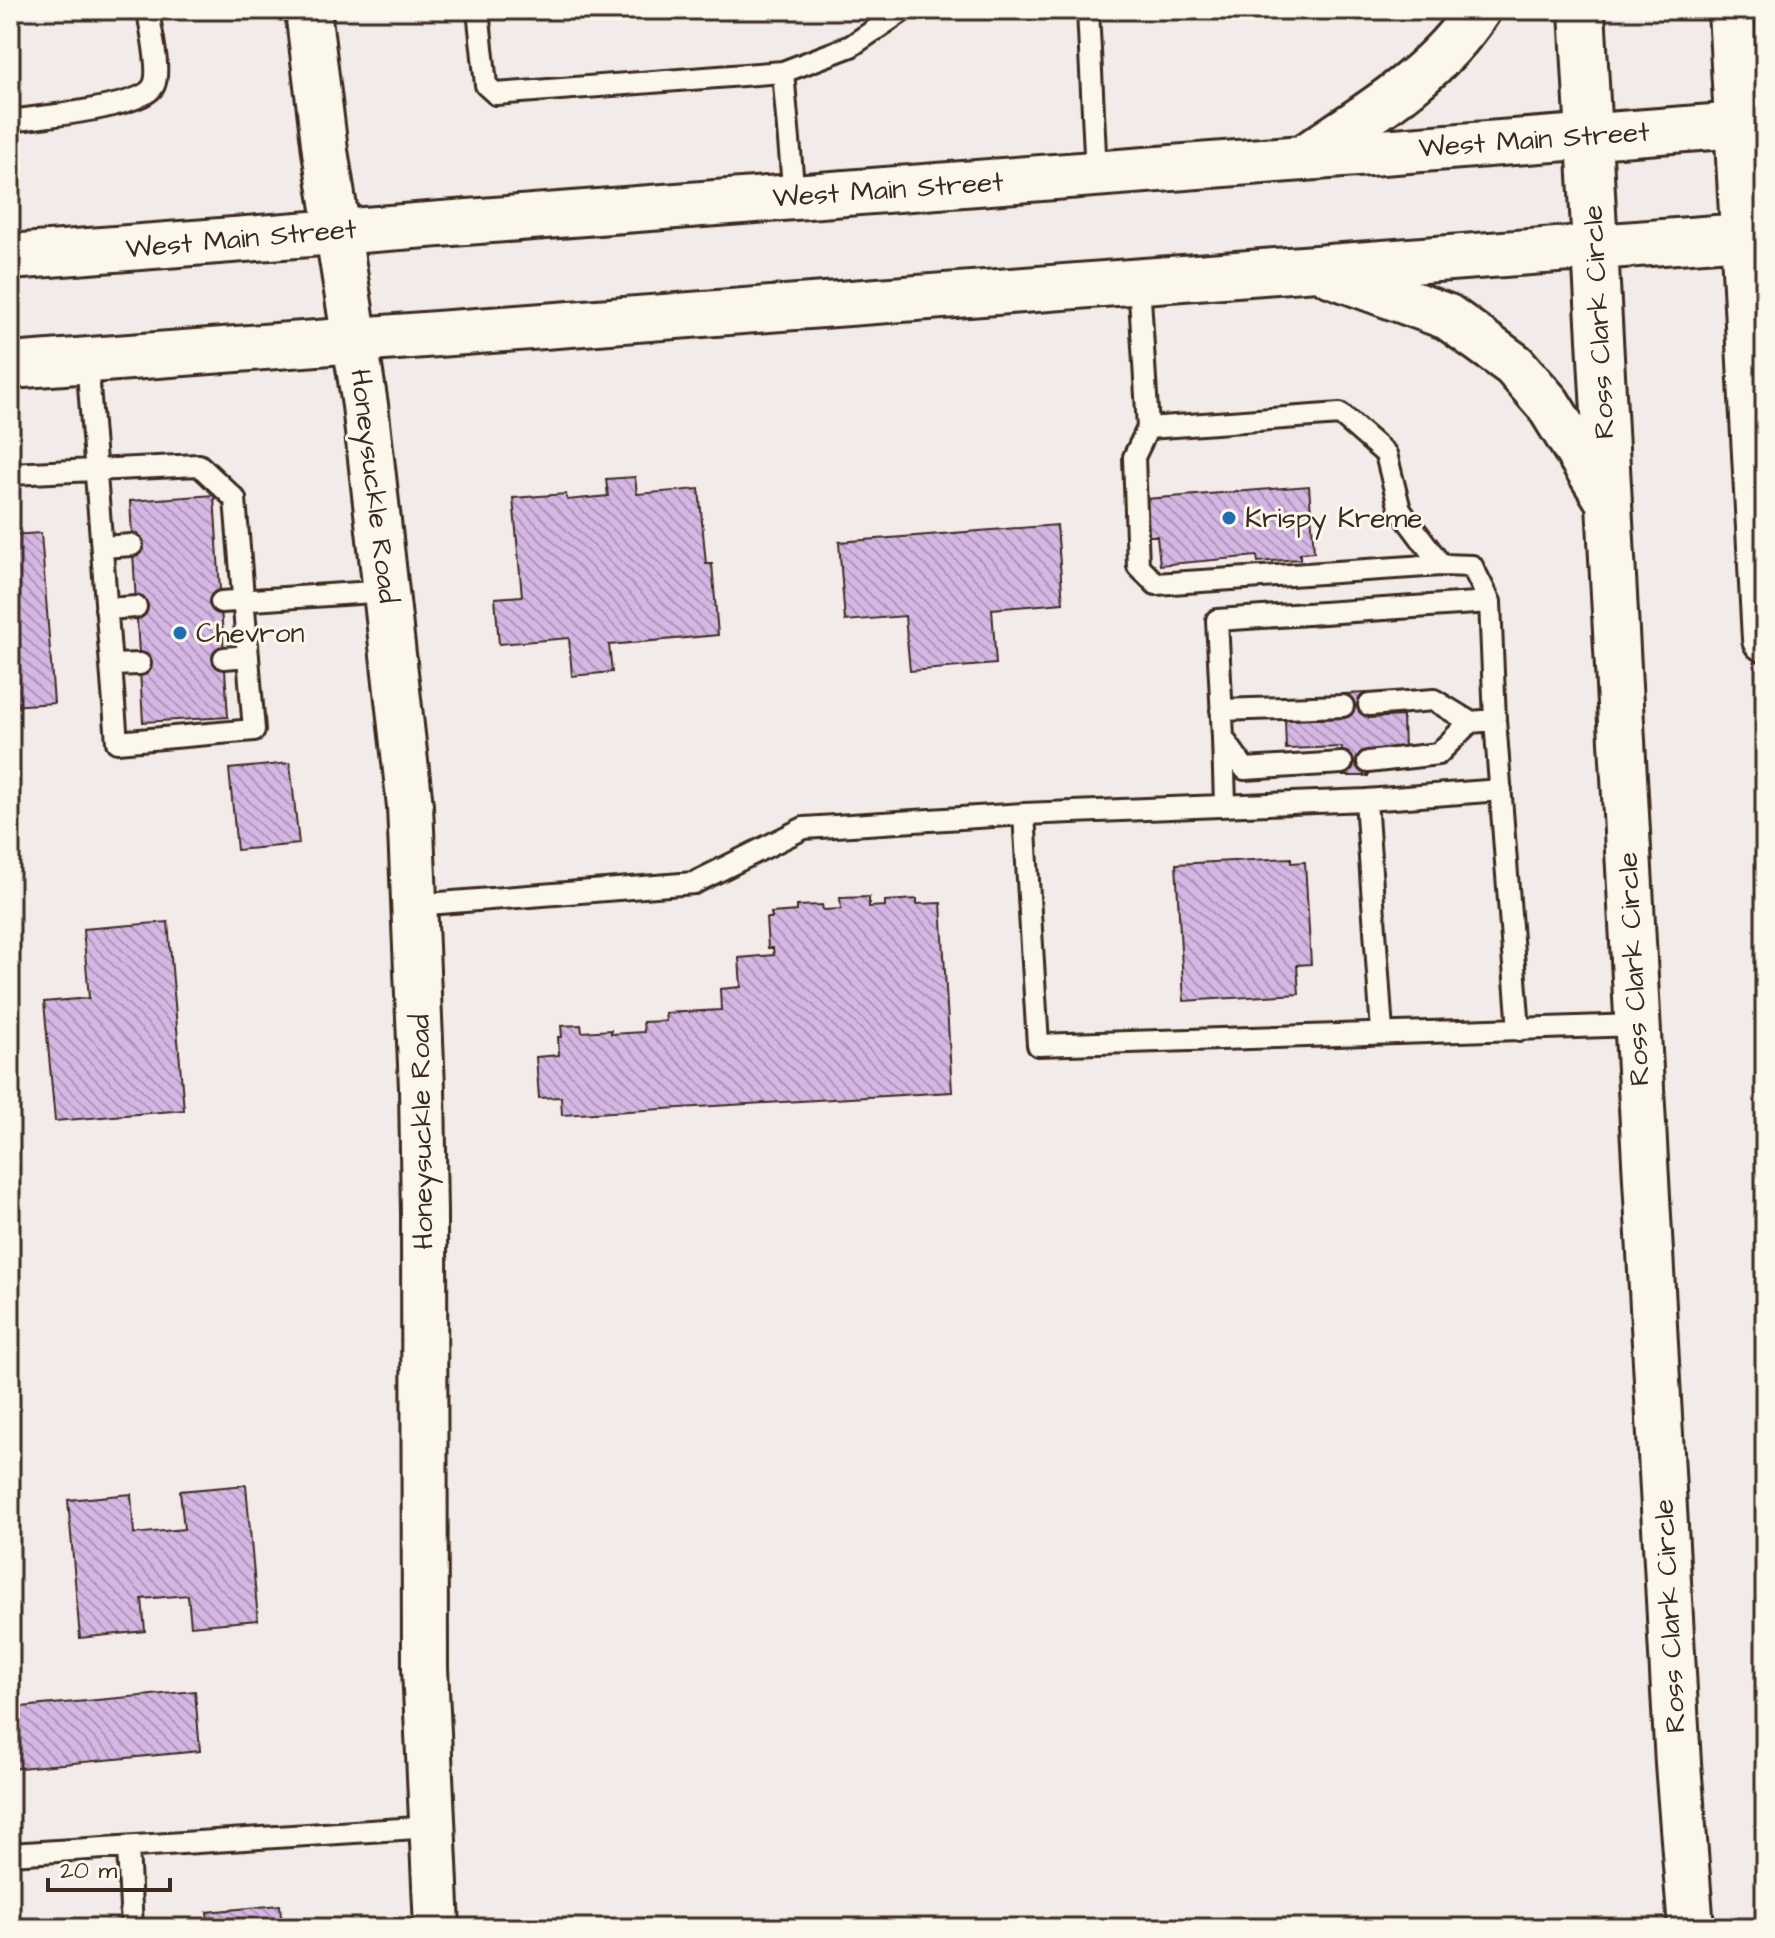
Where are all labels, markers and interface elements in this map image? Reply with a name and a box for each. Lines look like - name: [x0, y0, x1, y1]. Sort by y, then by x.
- street label: West Main Street: [1417, 112, 1651, 168]
- street label: West Main Street: [771, 162, 1005, 218]
- street label: Ross Clark Circle: [1573, 204, 1625, 440]
- street label: West Main Street: [124, 209, 359, 269]
- street label: Honeysuckle Road: [338, 367, 408, 605]
- place label: Krispy Kreme: [1245, 499, 1422, 540]
- marker: Krispy Kreme: [1220, 509, 1238, 527]
- place label: Chevron: [196, 614, 305, 653]
- marker: Chevron: [171, 624, 189, 642]
- street label: Ross Clark Circle: [1608, 851, 1660, 1087]
- street label: Honeysuckle Road: [400, 1014, 446, 1250]
- street label: Ross Clark Circle: [1644, 1498, 1696, 1734]
- scale bar: [48, 1842, 170, 1892]
- text: 20 m: [60, 1854, 117, 1888]

